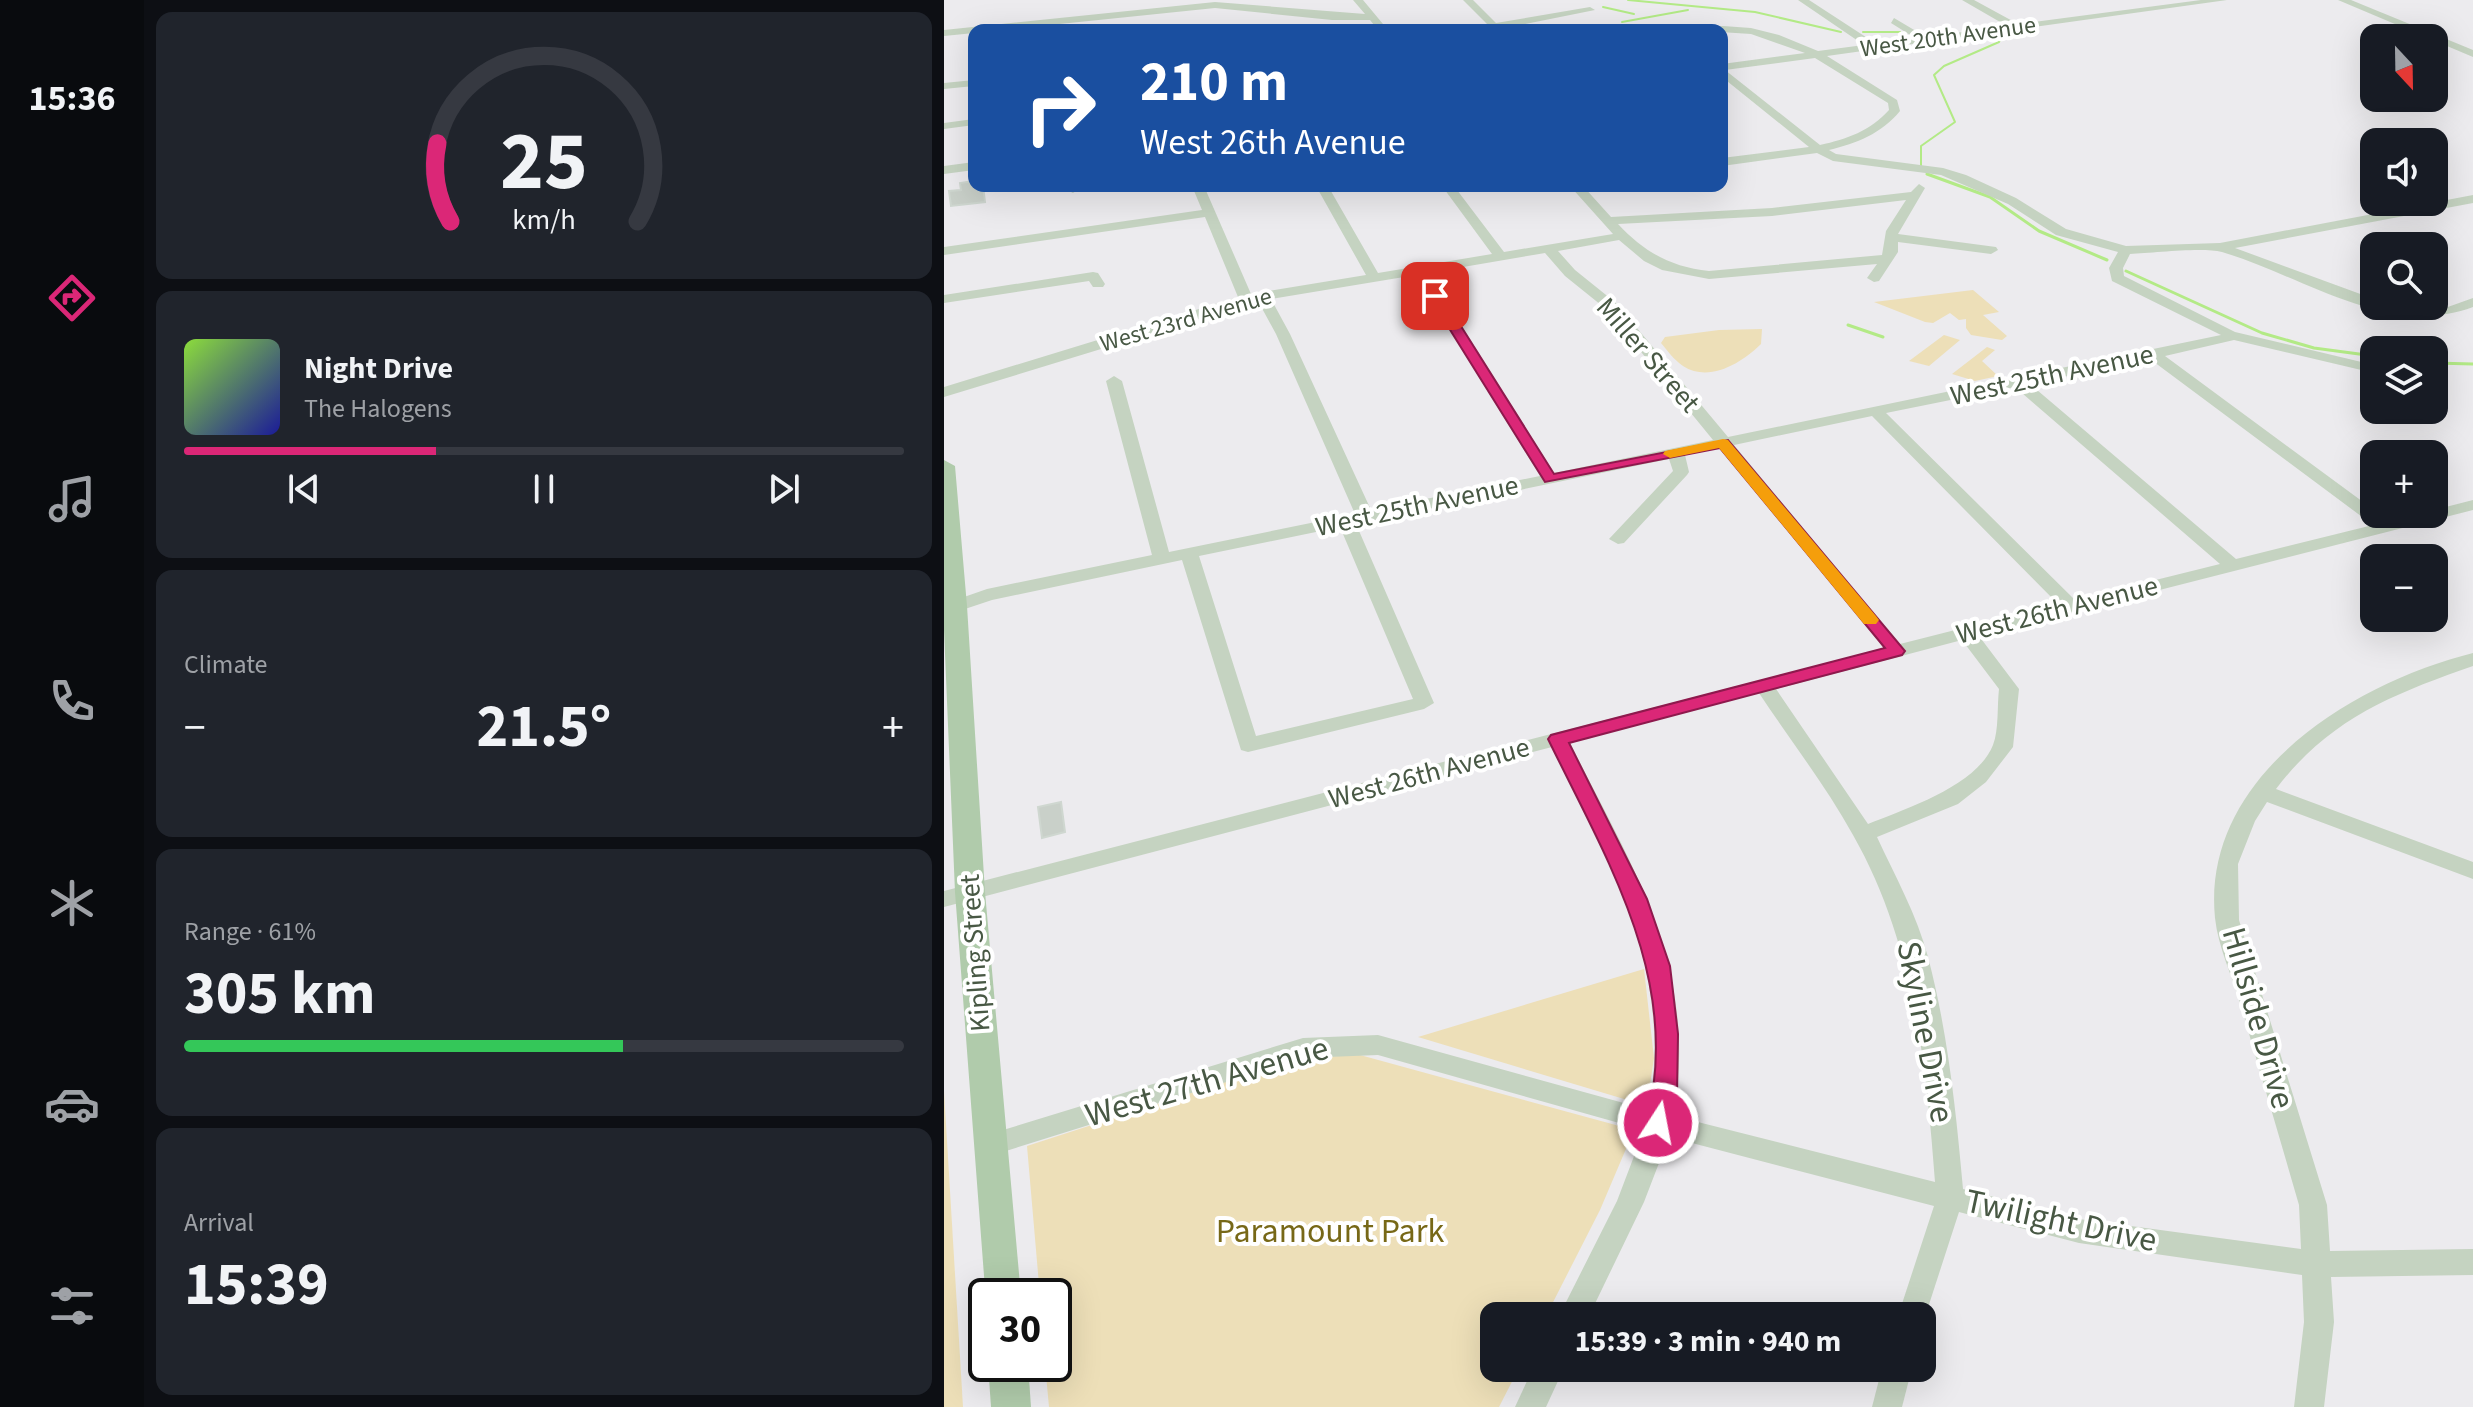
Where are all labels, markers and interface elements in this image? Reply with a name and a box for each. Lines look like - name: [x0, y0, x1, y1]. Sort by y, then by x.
- street label: West 20th Avenue: [1858, 7, 2038, 67]
- north arrow: [2360, 24, 2448, 112]
- map controls: [2360, 24, 2448, 632]
- text: 210 m: [1140, 43, 1288, 122]
- icon: right: [1008, 56, 1112, 160]
- text: 15:36: [29, 73, 115, 124]
- text: 25: [500, 102, 588, 220]
- text: West 26th Avenue: [1140, 117, 1406, 168]
- button: sound: [2360, 128, 2448, 216]
- text: km/h: [512, 200, 576, 240]
- button: search: [2360, 232, 2448, 320]
- pin: [1401, 262, 1469, 330]
- icon: directions: [44, 270, 100, 326]
- icon: arrive: [1413, 274, 1457, 318]
- street label: West 23rd Avenue: [1096, 279, 1276, 361]
- street label: Miller Street: [1587, 289, 1710, 422]
- street label: West 25th Avenue: [1947, 334, 2157, 416]
- button: layers: [2360, 336, 2448, 424]
- text: Night Drive: [304, 347, 453, 390]
- text: The Halogens: [304, 390, 452, 427]
- button: +: [2360, 440, 2448, 528]
- street label: West 25th Avenue: [1312, 465, 1522, 547]
- icon: previous: [282, 467, 326, 511]
- icon: pause: [522, 467, 566, 511]
- icon: next: [762, 467, 806, 511]
- icon: music: [44, 471, 100, 527]
- button: −: [2360, 544, 2448, 632]
- street label: West 26th Avenue: [1952, 566, 2162, 654]
- text: Climate: [184, 646, 268, 683]
- icon: phone: [44, 673, 100, 729]
- text: 21.5°: [477, 685, 611, 770]
- text: −: [184, 697, 206, 760]
- text: +: [882, 697, 904, 760]
- street label: West 26th Avenue: [1324, 727, 1534, 819]
- street label: Kipling Street: [950, 872, 1000, 1033]
- icon: climate: [44, 875, 100, 931]
- text: Range · 61%: [184, 913, 316, 950]
- street label: Hillside Drive: [2209, 922, 2307, 1114]
- street label: Skyline Drive: [1883, 937, 1967, 1127]
- text: 305 km: [184, 952, 375, 1037]
- street label: West 27th Avenue: [1080, 1024, 1334, 1140]
- icon: car: [44, 1076, 100, 1132]
- position arrow: [1616, 1081, 1700, 1165]
- street label: Twilight Drive: [1961, 1177, 2161, 1265]
- text: Arrival: [184, 1204, 254, 1241]
- park label: Paramount Park: [1216, 1207, 1444, 1256]
- text: 15:39: [184, 1243, 329, 1328]
- icon: filters: [44, 1278, 100, 1334]
- speed limit sign: 30: [968, 1278, 1072, 1382]
- text: 15:39 · 3 min · 940 m: [1575, 1320, 1841, 1363]

